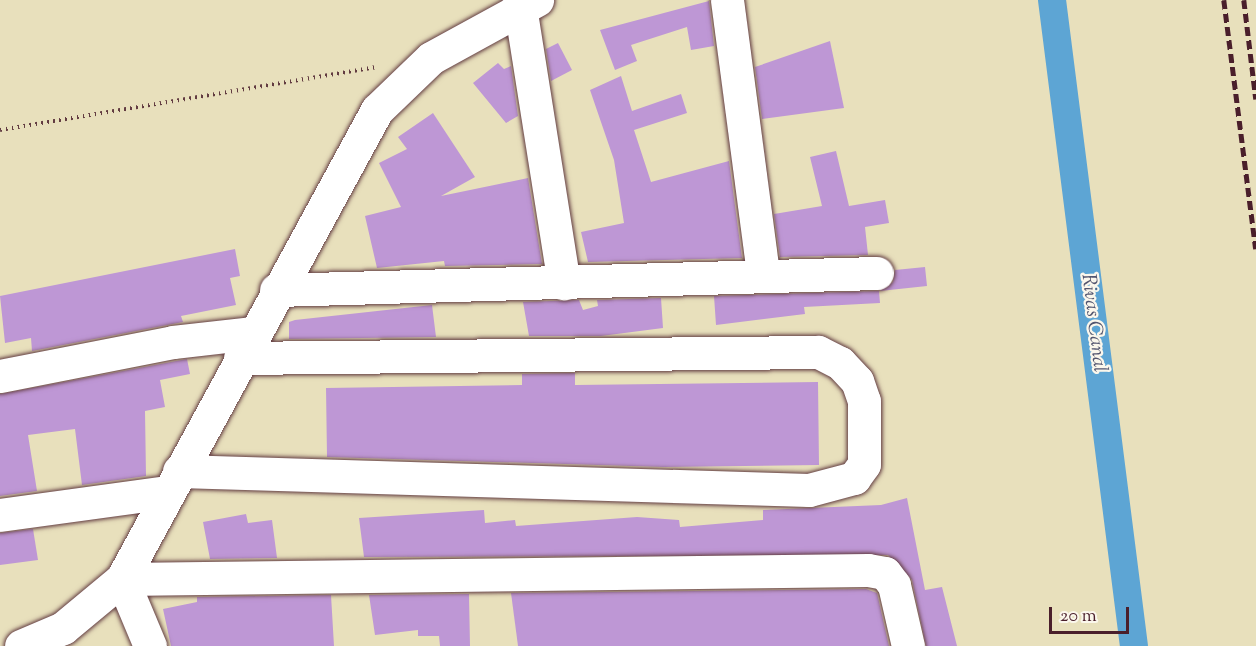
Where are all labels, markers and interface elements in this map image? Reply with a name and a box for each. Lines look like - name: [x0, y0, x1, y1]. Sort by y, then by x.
- water label: Rivas Canal: [1075, 272, 1111, 374]
- scale bar: [1052, 595, 1132, 633]
- text: 20 m: [1060, 604, 1097, 630]

